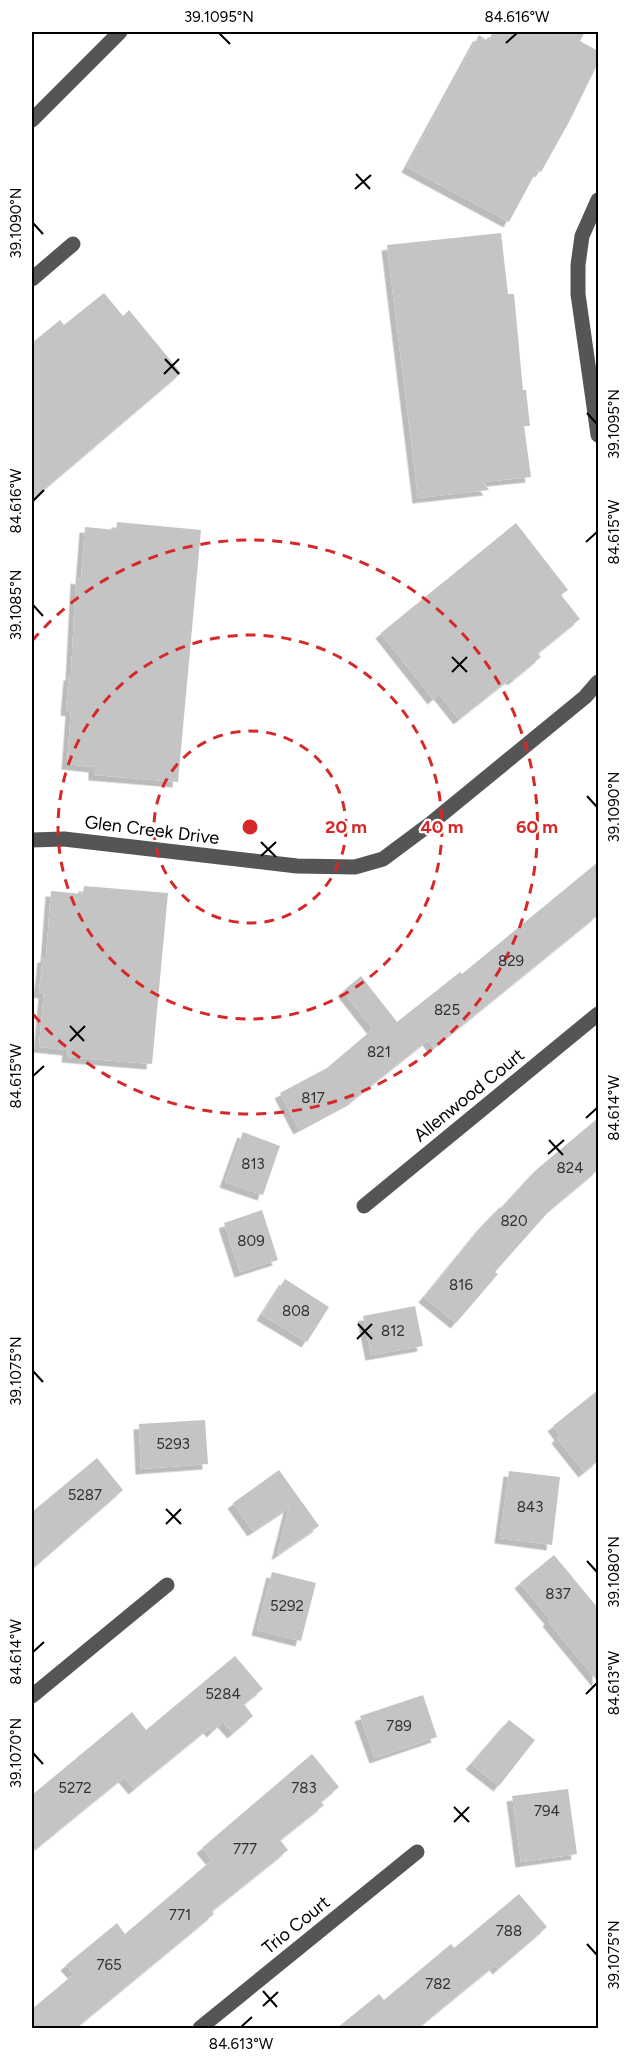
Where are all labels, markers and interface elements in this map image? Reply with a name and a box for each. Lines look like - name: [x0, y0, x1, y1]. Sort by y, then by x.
- text: 39.1095°N: [184, 8, 254, 26]
- text: 84.616°W: [485, 8, 550, 26]
- text: 39.1090°N: [7, 188, 25, 258]
- text: 39.1095°N: [605, 389, 623, 459]
- text: 84.616°W: [7, 468, 25, 533]
- text: 84.615°W: [605, 499, 623, 564]
- text: 39.1085°N: [7, 570, 25, 640]
- text: 39.1090°N: [605, 772, 623, 842]
- street label: Glen Creek Drive: [83, 811, 221, 849]
- text: 20 m: [325, 816, 367, 838]
- text: 40 m: [420, 816, 464, 838]
- text: 60 m: [516, 816, 558, 838]
- centre of rings: [240, 817, 260, 837]
- house number: 829: [498, 952, 524, 970]
- house number: 825: [434, 1001, 460, 1019]
- text: 84.615°W: [7, 1043, 25, 1108]
- house number: 821: [367, 1043, 391, 1061]
- street label: Allenwood Court: [409, 1044, 529, 1146]
- text: 84.614°W: [605, 1075, 623, 1141]
- house number: 817: [301, 1089, 325, 1107]
- house number: 813: [241, 1155, 265, 1173]
- house number: 824: [557, 1159, 583, 1177]
- house number: 820: [500, 1212, 528, 1230]
- house number: 809: [237, 1232, 265, 1250]
- house number: 816: [449, 1276, 473, 1294]
- house number: 808: [282, 1302, 310, 1320]
- house number: 812: [381, 1322, 405, 1340]
- text: 39.1075°N: [7, 1336, 25, 1406]
- house number: 5293: [156, 1435, 190, 1453]
- house number: 5287: [68, 1486, 102, 1504]
- house number: 843: [517, 1498, 543, 1516]
- text: 39.1080°N: [605, 1536, 623, 1608]
- house number: 837: [545, 1585, 571, 1603]
- house number: 5292: [270, 1597, 304, 1615]
- text: 84.614°W: [7, 1619, 25, 1685]
- text: 84.613°W: [605, 1650, 623, 1715]
- house number: 5284: [205, 1685, 241, 1703]
- house number: 789: [386, 1717, 412, 1735]
- text: 39.1070°N: [7, 1718, 25, 1788]
- house number: 5272: [58, 1779, 92, 1797]
- house number: 783: [291, 1779, 317, 1797]
- house number: 794: [534, 1802, 560, 1820]
- house number: 777: [233, 1840, 257, 1858]
- street label: Trio Court: [258, 1891, 334, 1959]
- house number: 771: [169, 1906, 191, 1924]
- text: 39.1075°N: [605, 1920, 623, 1990]
- house number: 788: [496, 1922, 522, 1940]
- house number: 765: [96, 1956, 122, 1974]
- house number: 782: [425, 1975, 451, 1993]
- text: 84.613°W: [209, 2035, 274, 2053]

